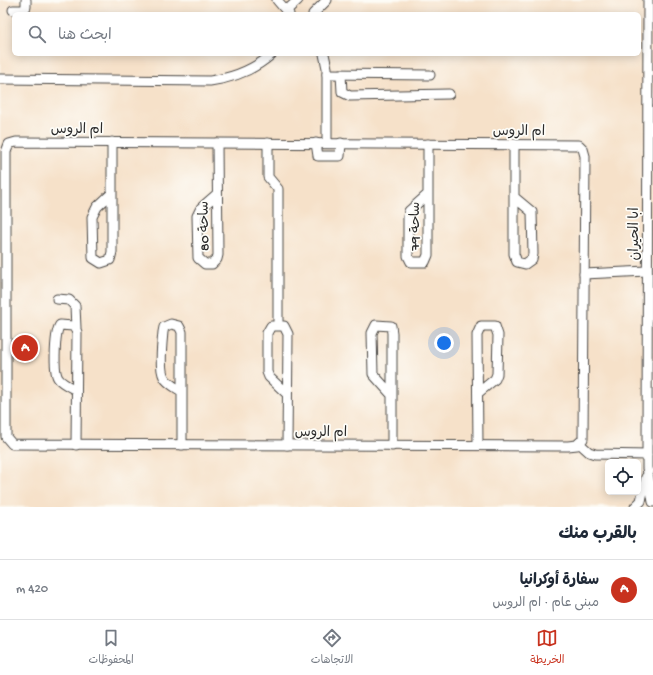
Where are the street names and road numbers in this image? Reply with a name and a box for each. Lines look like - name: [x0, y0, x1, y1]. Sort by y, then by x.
- street label: ام الروس: [51, 122, 103, 139]
- street label: ام الروس: [493, 124, 545, 141]
- street label: ساحة 80: [197, 201, 214, 251]
- street label: ساحة 79: [408, 202, 425, 251]
- street label: ابا الحيران: [627, 207, 644, 261]
- street label: ام الروس: [295, 425, 347, 442]

